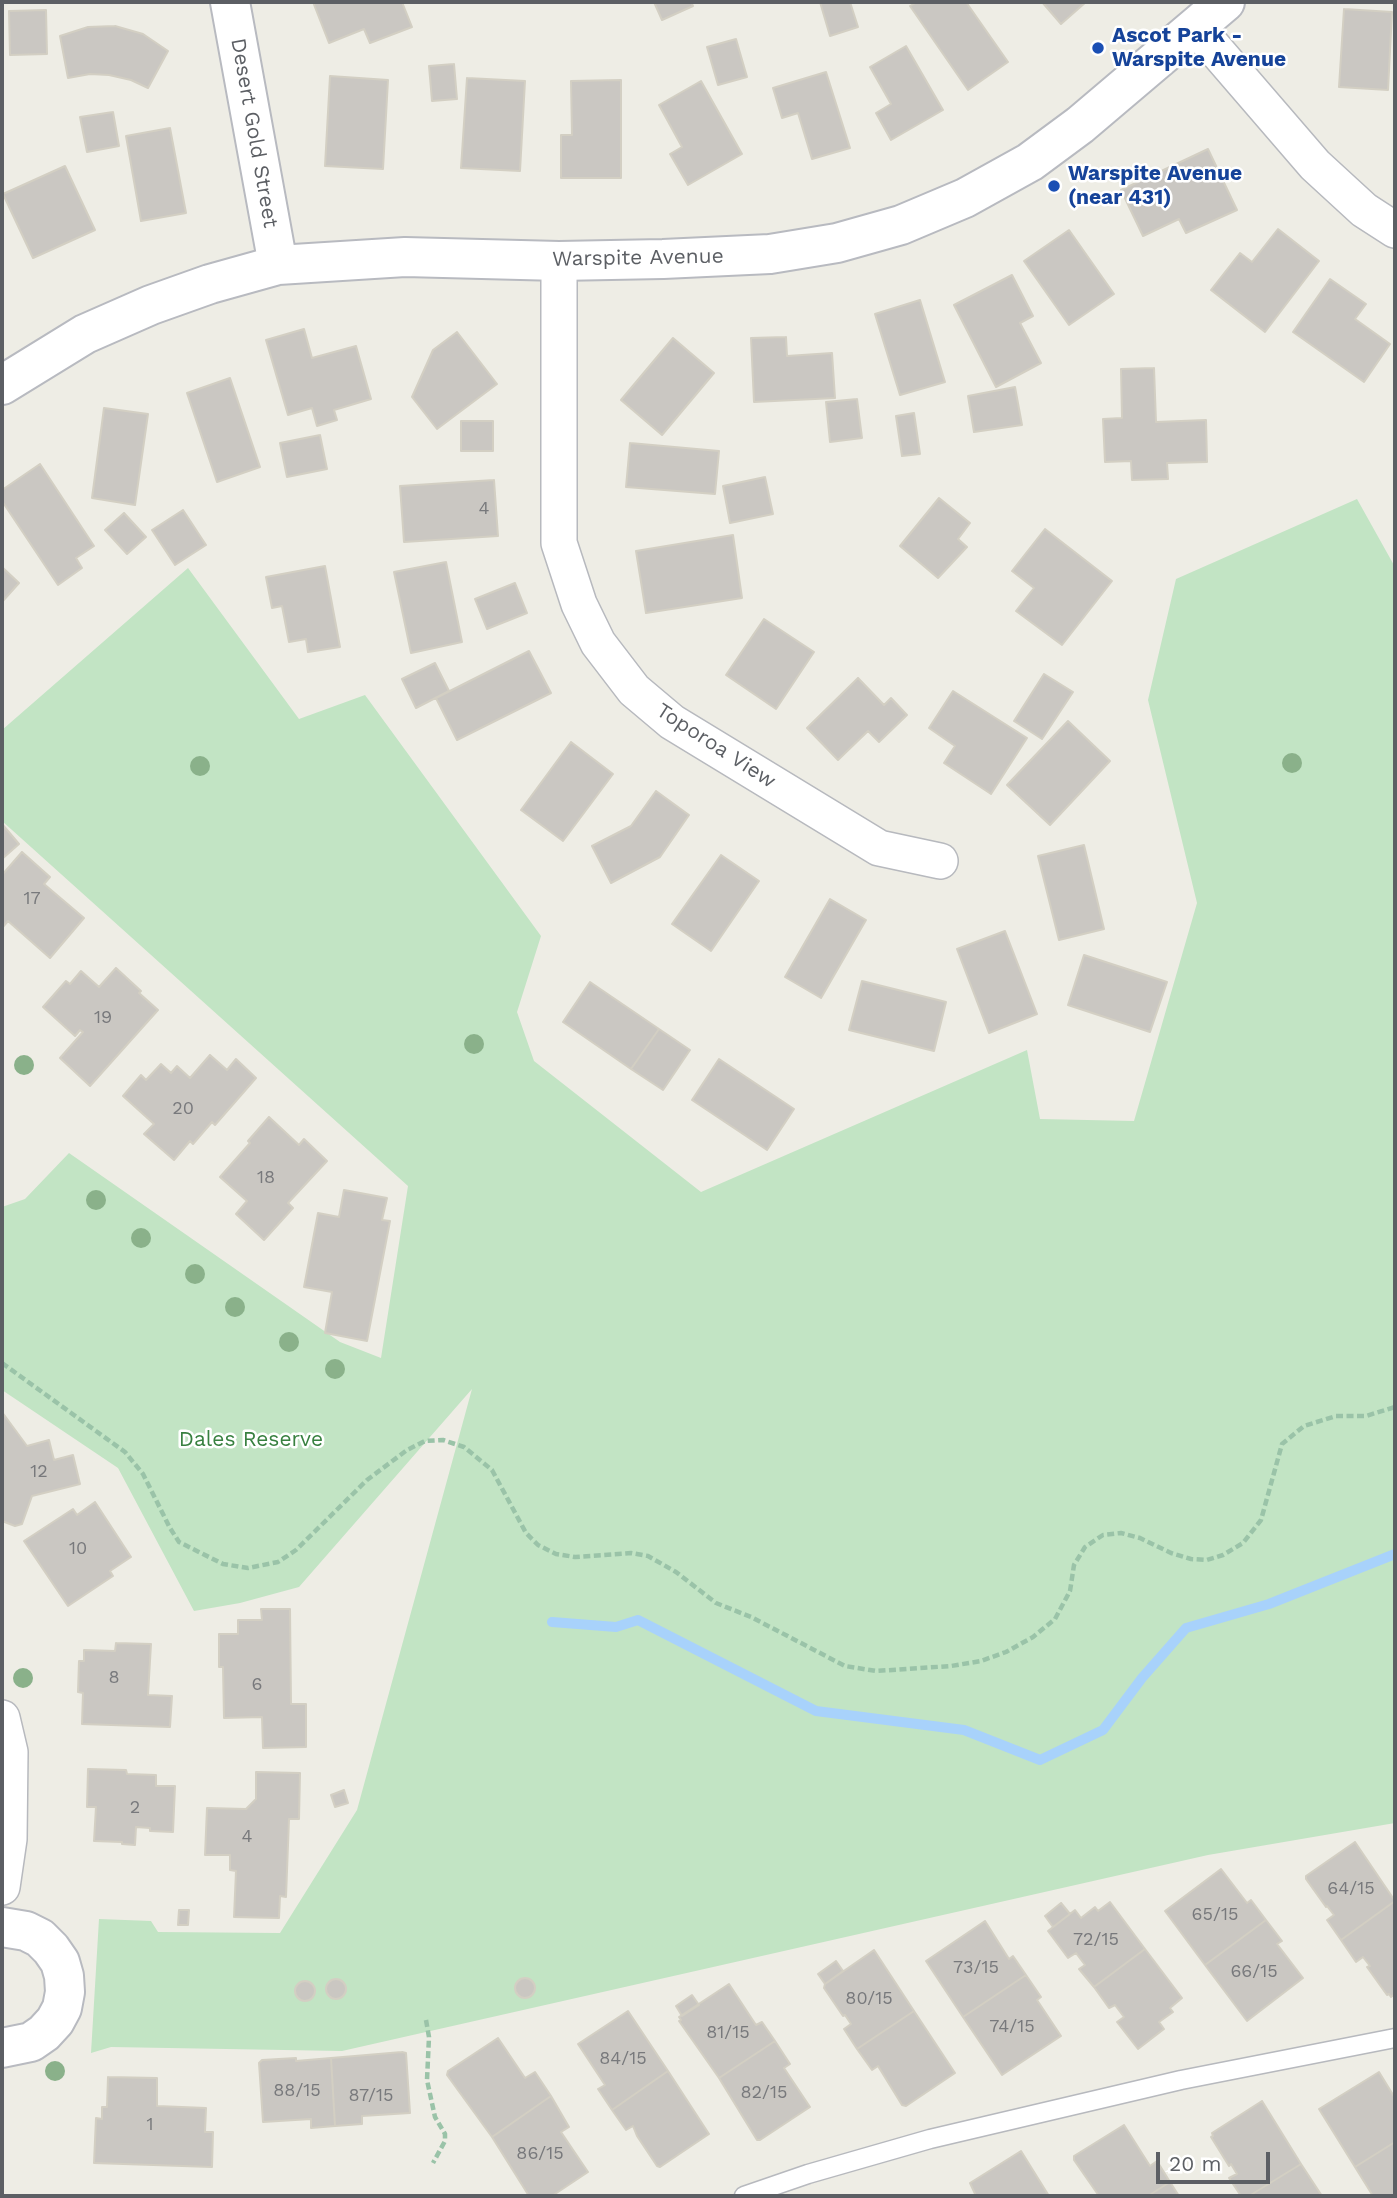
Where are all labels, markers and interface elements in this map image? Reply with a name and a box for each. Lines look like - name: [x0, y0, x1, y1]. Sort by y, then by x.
- place label: Ascot Park - Warspite Avenue: [1112, 23, 1286, 73]
- street label: Desert Gold Street: [225, 36, 283, 230]
- marker: Ascot Park - Warspite Avenue: [1090, 40, 1106, 56]
- place label: Warspite Avenue (near 431): [1068, 161, 1242, 211]
- marker: Warspite Avenue (near 431): [1046, 178, 1062, 194]
- street label: Warspite Avenue: [552, 244, 724, 272]
- house number: 4: [479, 498, 489, 520]
- street label: Toporoa View: [652, 698, 780, 794]
- house number: 17: [23, 888, 41, 910]
- house number: 19: [94, 1007, 112, 1029]
- house number: 20: [172, 1098, 194, 1120]
- house number: 18: [257, 1167, 275, 1189]
- park label: Dales Reserve: [179, 1427, 323, 1453]
- house number: 12: [30, 1461, 48, 1483]
- house number: 10: [69, 1538, 87, 1560]
- house number: 8: [108, 1667, 120, 1689]
- house number: 6: [252, 1674, 262, 1696]
- house number: 2: [130, 1797, 140, 1819]
- house number: 4: [242, 1826, 252, 1848]
- house number: 64/15: [1327, 1878, 1375, 1900]
- house number: 65/15: [1192, 1904, 1238, 1926]
- house number: 72/15: [1073, 1929, 1119, 1951]
- house number: 73/15: [953, 1957, 999, 1979]
- house number: 66/15: [1230, 1961, 1278, 1983]
- house number: 80/15: [845, 1988, 893, 2010]
- house number: 74/15: [989, 2016, 1035, 2038]
- house number: 81/15: [706, 2022, 750, 2044]
- house number: 84/15: [599, 2048, 647, 2070]
- house number: 88/15: [273, 2080, 321, 2102]
- house number: 82/15: [741, 2082, 787, 2104]
- house number: 87/15: [349, 2085, 393, 2107]
- house number: 1: [146, 2114, 154, 2136]
- scale bar: [1159, 2138, 1273, 2182]
- house number: 86/15: [516, 2143, 564, 2165]
- text: 20 m: [1169, 2151, 1221, 2176]

